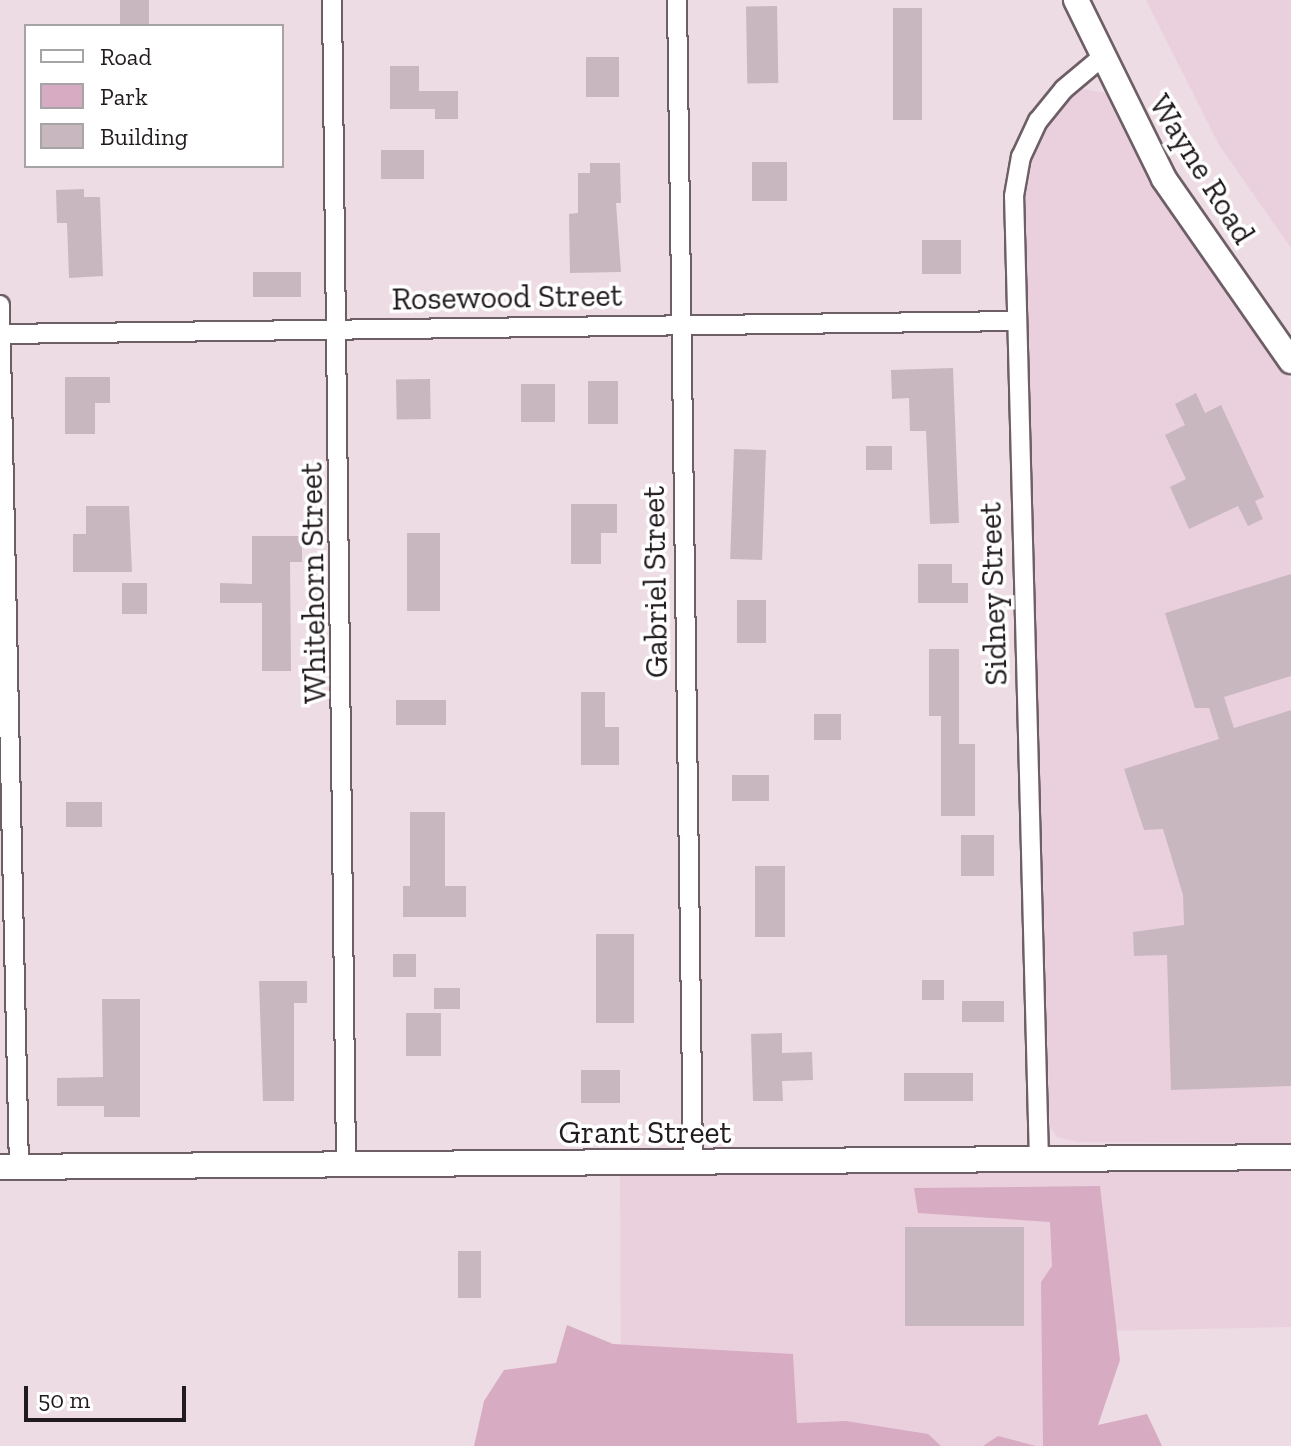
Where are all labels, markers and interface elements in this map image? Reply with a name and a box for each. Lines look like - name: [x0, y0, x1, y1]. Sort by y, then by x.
- legend: [24, 24, 284, 168]
- text: Road: [100, 42, 152, 71]
- text: Park: [100, 82, 148, 111]
- street label: Wayne Road: [1141, 87, 1263, 251]
- text: Building: [100, 122, 188, 151]
- street label: Rosewood Street: [391, 276, 623, 318]
- street label: Whitehorn Street: [292, 462, 334, 704]
- street label: Gabriel Street: [634, 486, 676, 678]
- street label: Sidney Street: [971, 501, 1015, 687]
- street label: Grant Street: [559, 1113, 731, 1151]
- scale bar: [28, 1370, 190, 1420]
- text: 50 m: [38, 1385, 90, 1414]

